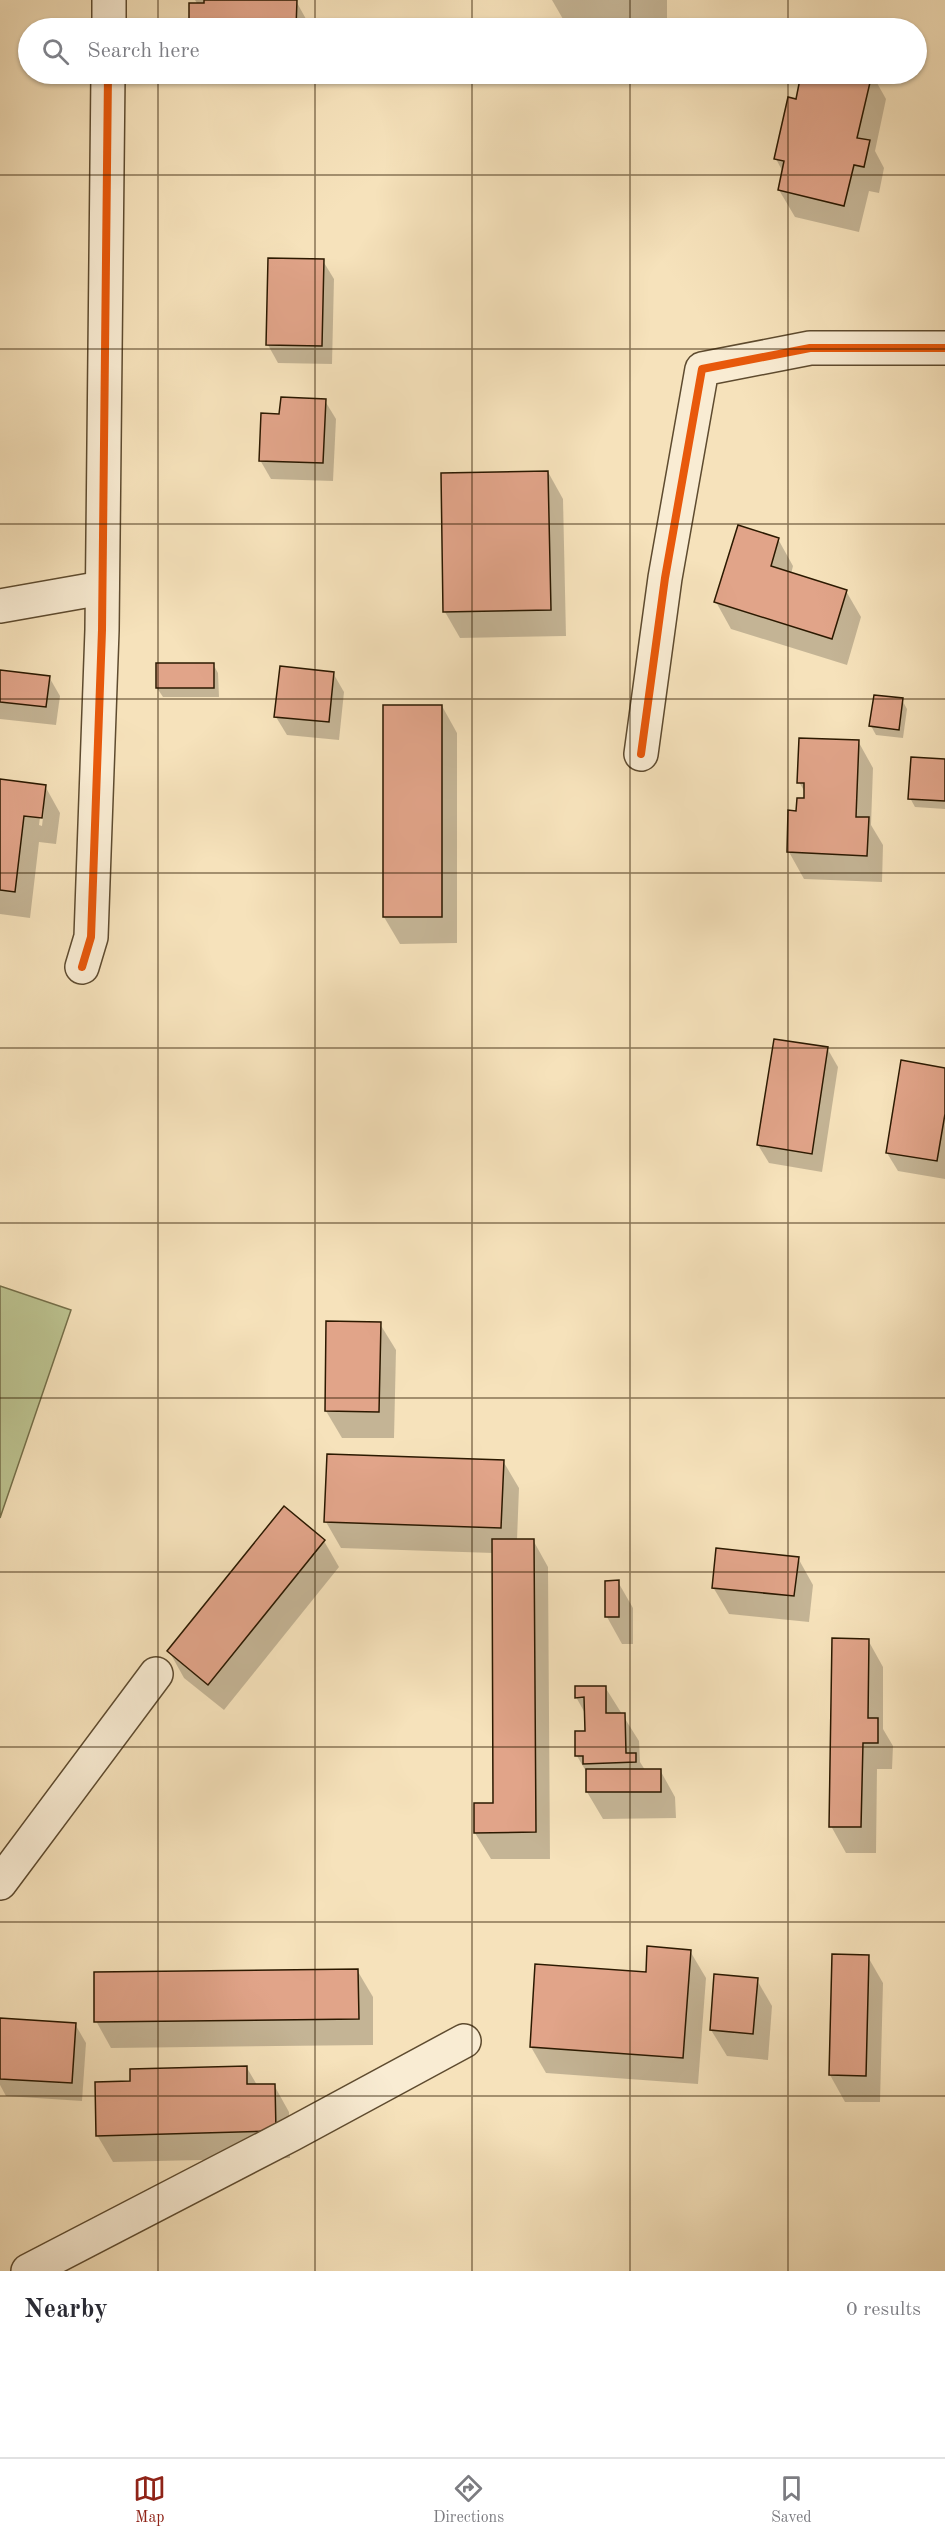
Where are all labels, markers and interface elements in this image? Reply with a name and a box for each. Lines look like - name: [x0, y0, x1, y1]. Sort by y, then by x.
- search box: [18, 18, 927, 84]
- icon: search: [39, 35, 72, 68]
- text: Search here: [87, 40, 200, 62]
- text: Nearby: [24, 2297, 108, 2323]
- text: 0 results: [846, 2300, 921, 2320]
- tab: Map: [133, 2472, 166, 2528]
- tab: Directions: [433, 2472, 504, 2528]
- tab: Saved: [771, 2472, 812, 2528]

